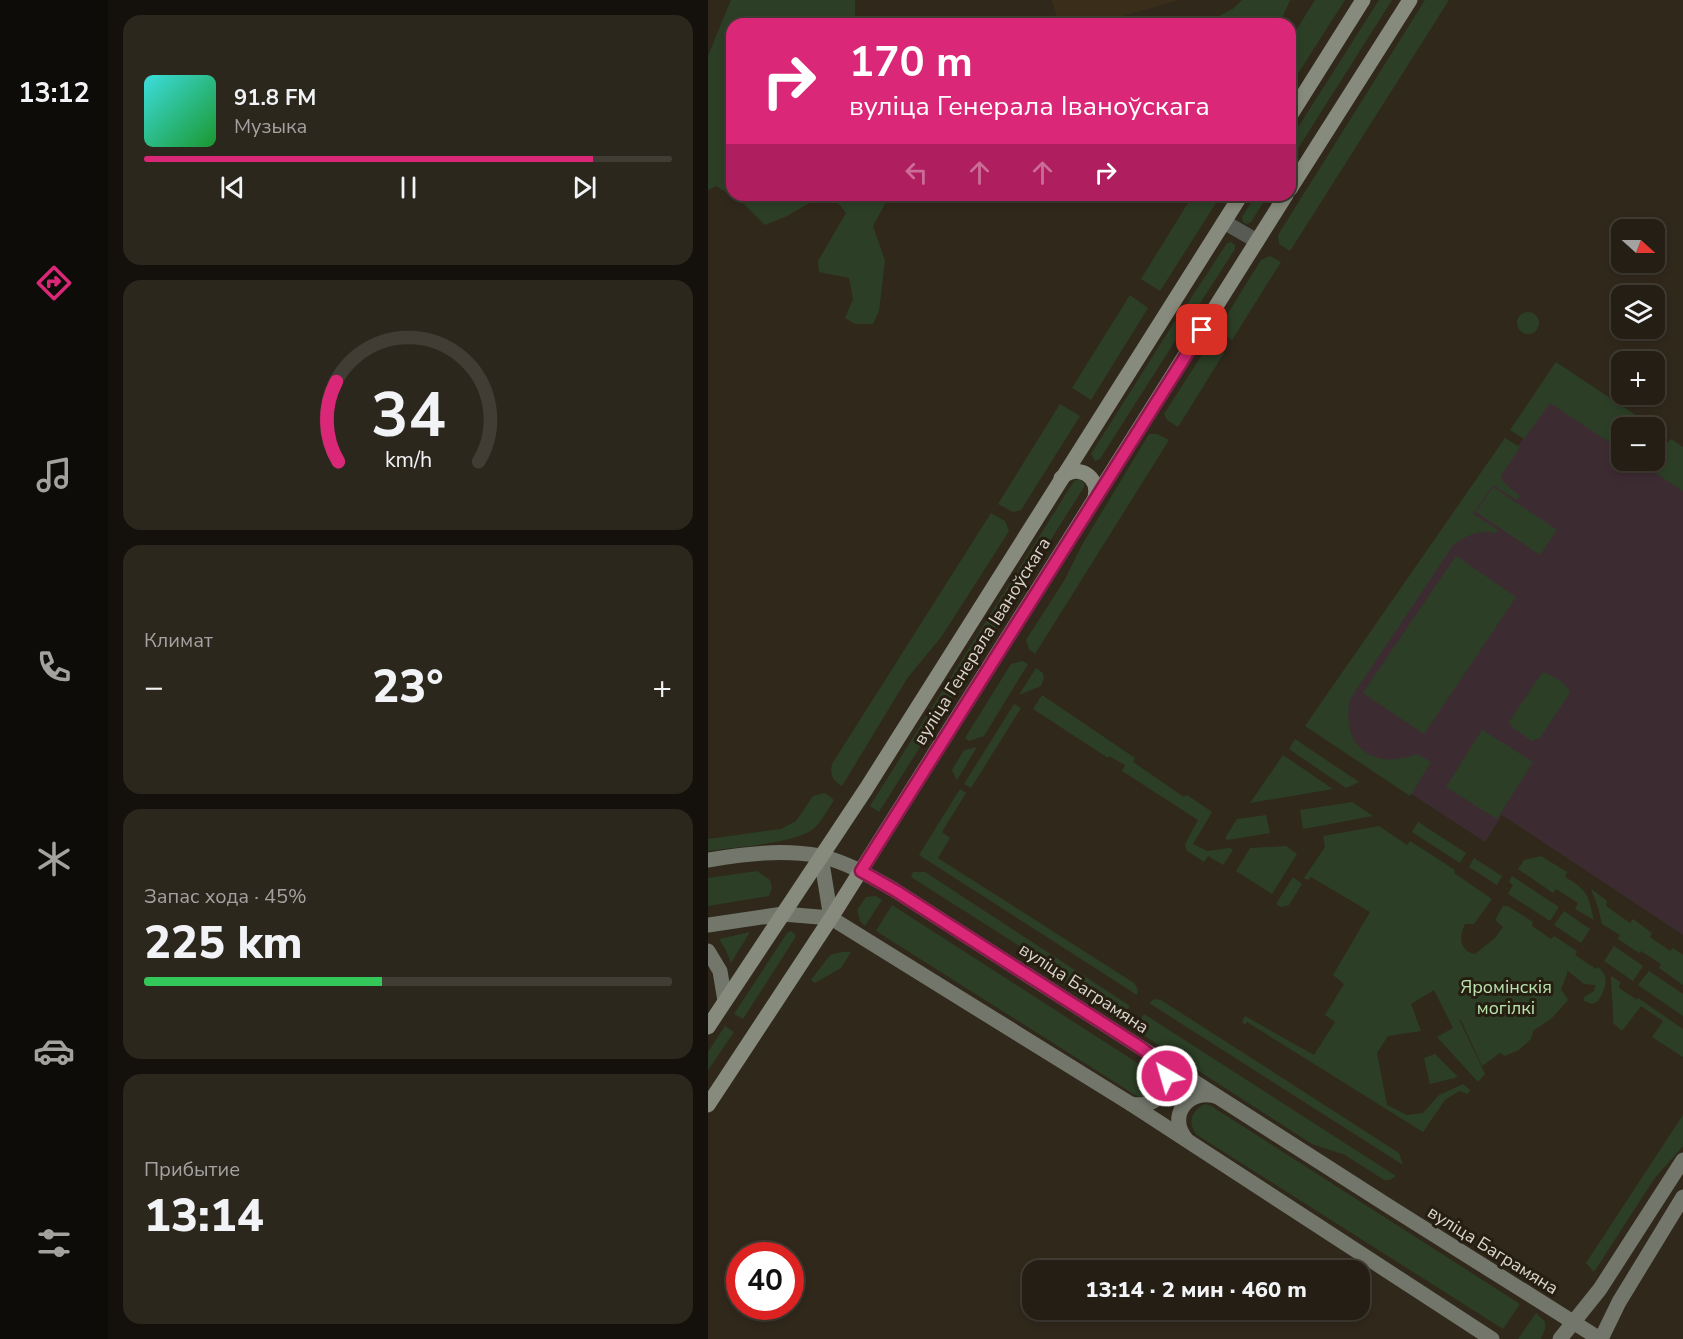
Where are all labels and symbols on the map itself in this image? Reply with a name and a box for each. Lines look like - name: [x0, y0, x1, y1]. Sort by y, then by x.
- north arrow: [1611, 219, 1665, 273]
- pin: [1176, 304, 1227, 355]
- street label: вуліца Генерала Іваноўскага: [908, 533, 1056, 749]
- street label: вуліца Баграмяна: [1015, 937, 1153, 1039]
- park label: Яромінскія могілкі: [1460, 975, 1552, 1020]
- position arrow: [1135, 1044, 1199, 1108]
- street label: вуліца Баграмяна: [1423, 1200, 1563, 1300]
- speed limit sign: 40: [726, 1242, 804, 1320]

